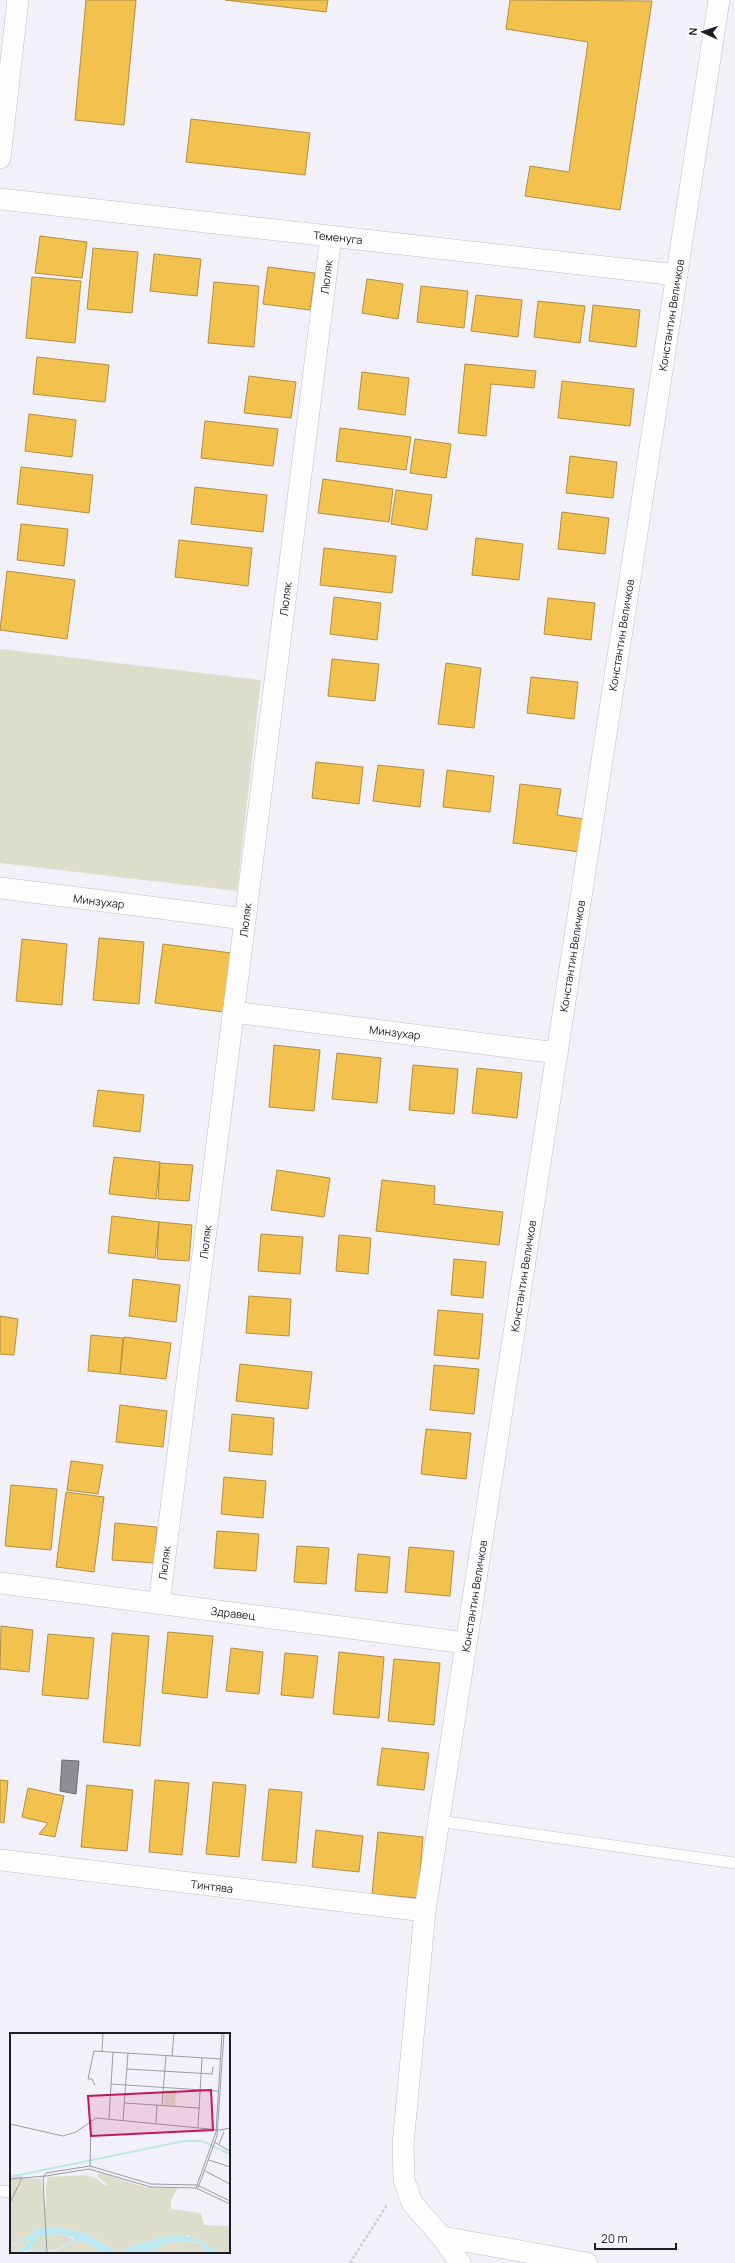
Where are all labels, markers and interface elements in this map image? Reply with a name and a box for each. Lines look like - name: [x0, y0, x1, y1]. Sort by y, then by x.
- north arrow: [683, 12, 723, 52]
- text: N: [685, 27, 700, 36]
- street label: Теменуга: [313, 227, 363, 247]
- street label: Константин Величков: [655, 258, 687, 372]
- street label: Люляк: [316, 259, 336, 295]
- street label: Константин Величков: [605, 578, 637, 692]
- street label: Люляк: [275, 581, 295, 617]
- street label: Минзухар: [72, 890, 126, 912]
- street label: Константин Величков: [556, 899, 588, 1013]
- street label: Люляк: [235, 902, 255, 938]
- street label: Минзухар: [368, 1021, 422, 1043]
- street label: Константин Величков: [507, 1219, 539, 1333]
- street label: Люляк: [195, 1224, 215, 1260]
- street label: Константин Величков: [458, 1539, 490, 1653]
- street label: Люляк: [154, 1545, 174, 1581]
- street label: Здравец: [210, 1603, 256, 1623]
- street label: Тинтява: [190, 1876, 234, 1896]
- inset map: [10, 2033, 230, 2253]
- scale bar: [595, 2225, 676, 2251]
- text: 20 m: [601, 2230, 628, 2247]

